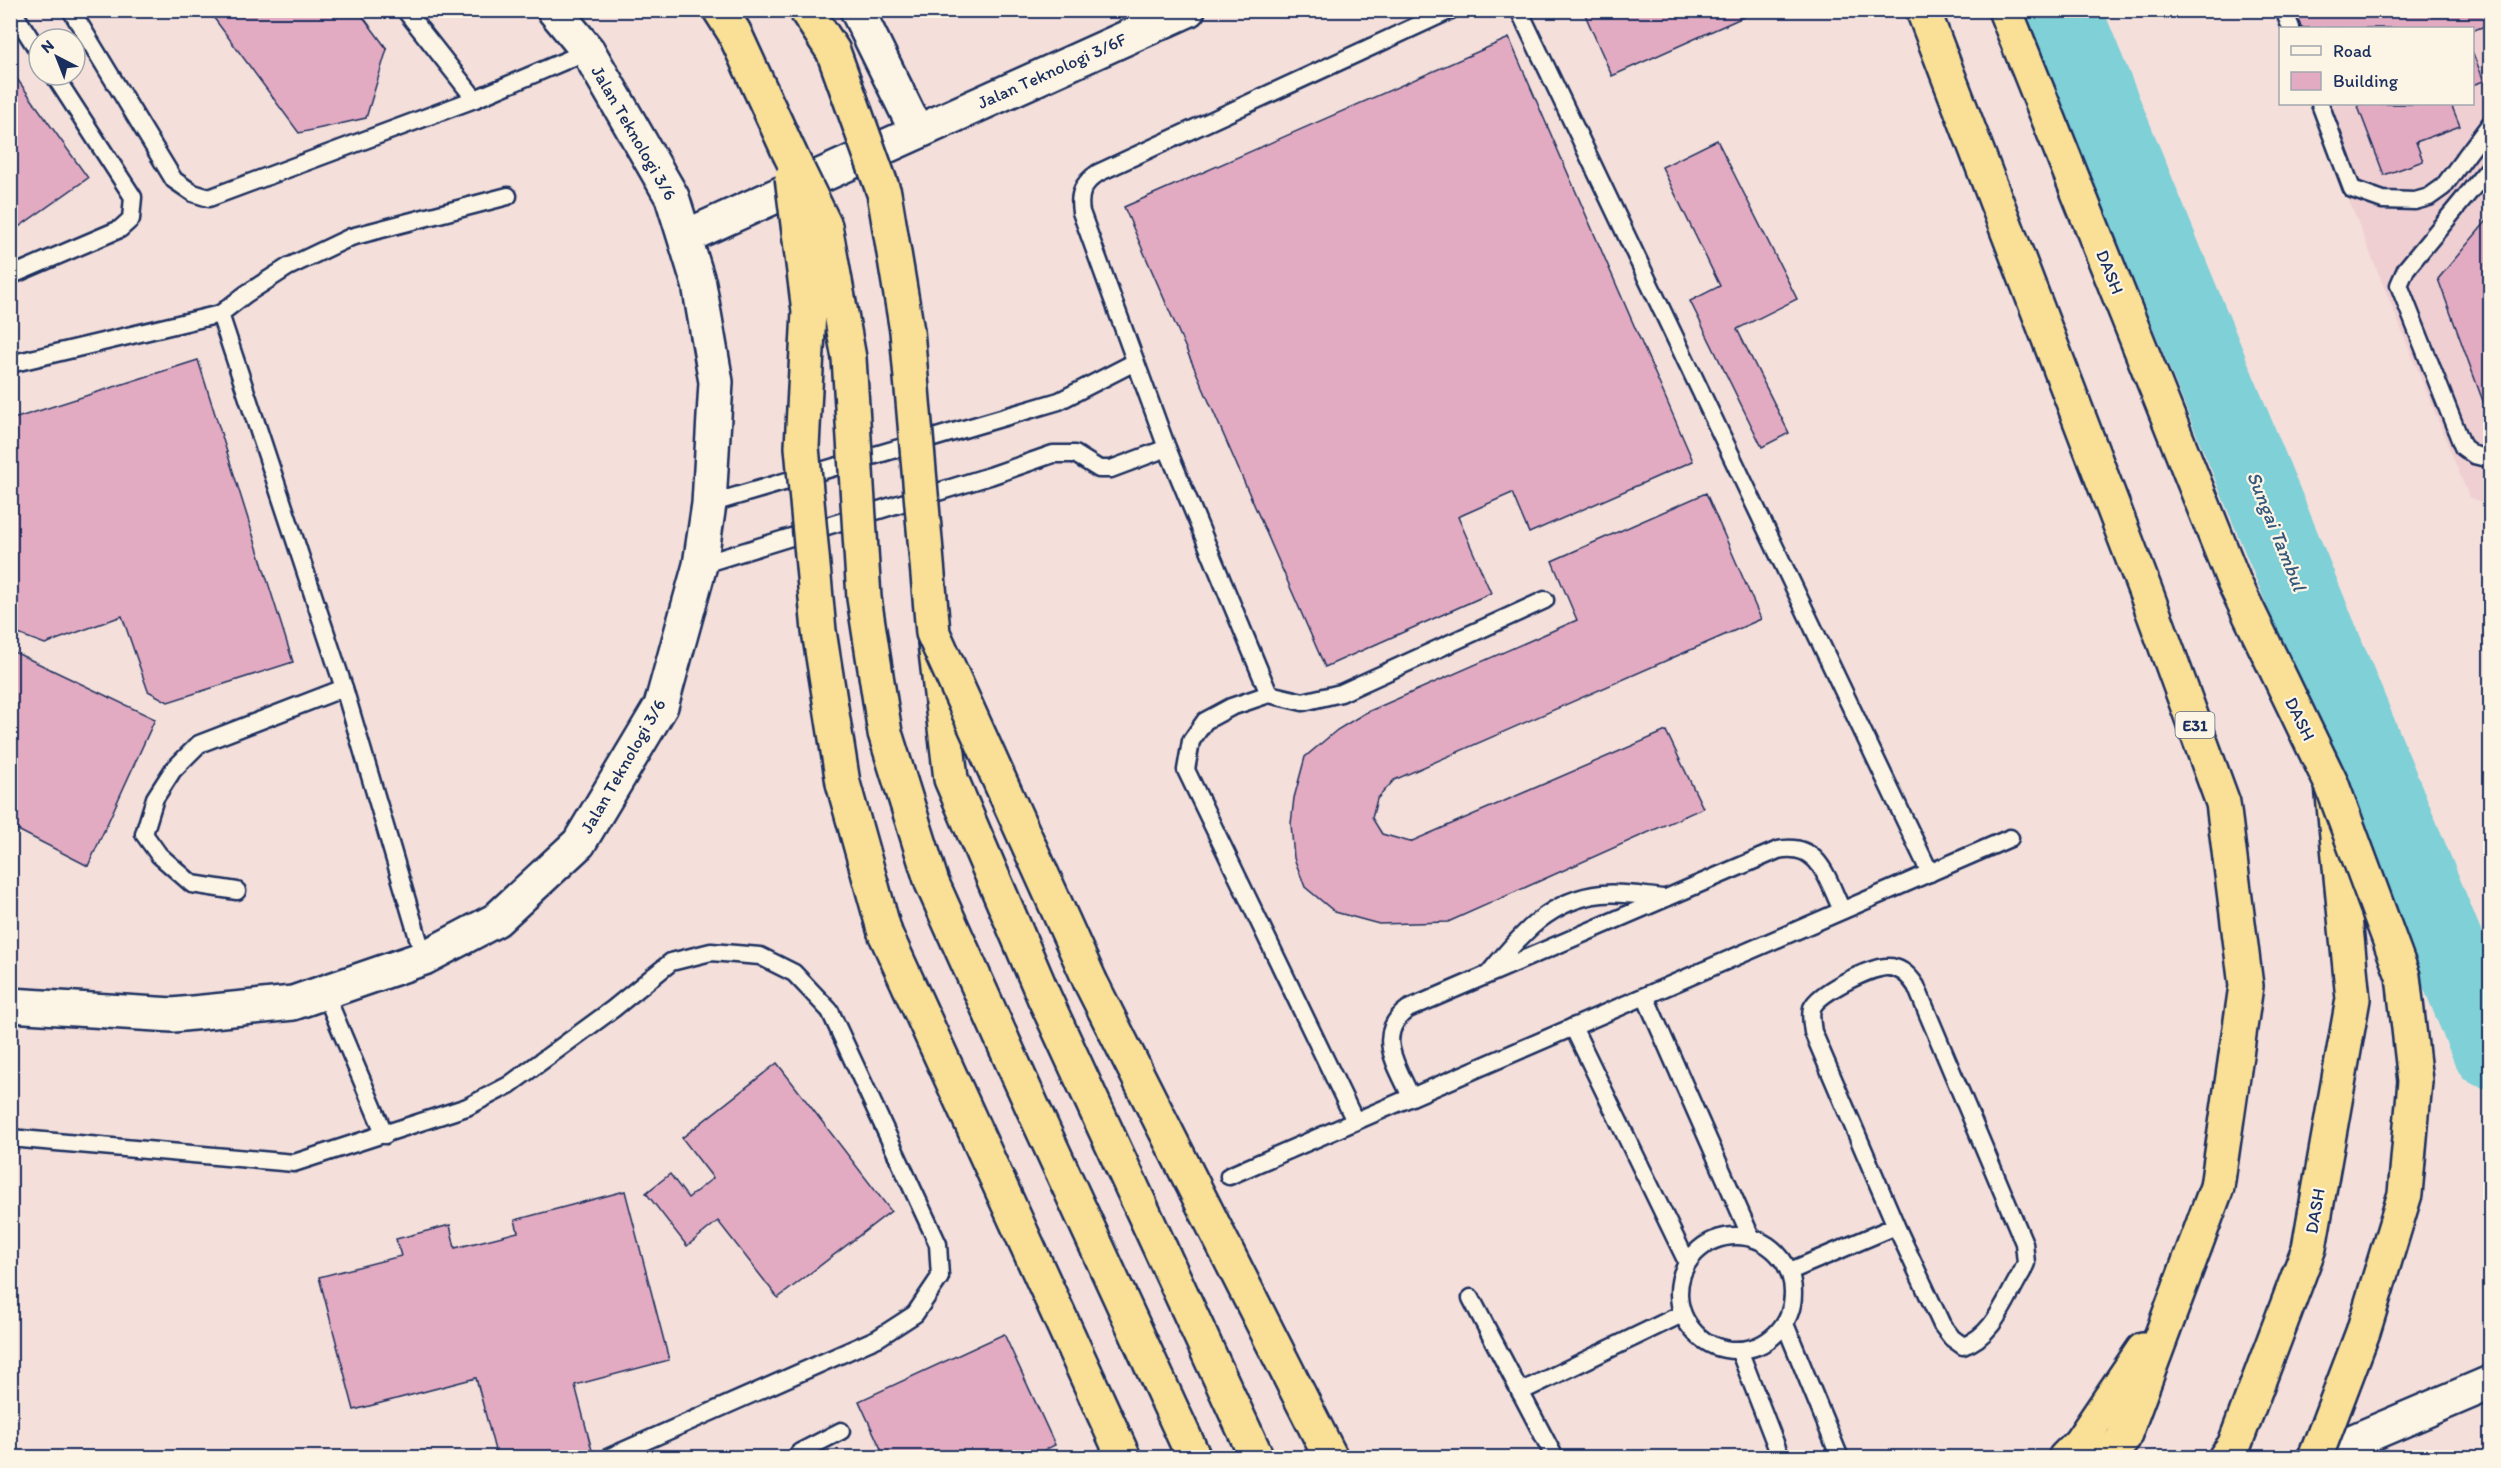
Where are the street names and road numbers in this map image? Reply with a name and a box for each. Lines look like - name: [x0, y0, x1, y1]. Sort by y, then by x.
- street label: Jalan Teknologi 3/6F: [974, 28, 1131, 114]
- street label: Jalan Teknologi 3/6: [587, 62, 681, 204]
- street label: DASH: [2091, 247, 2129, 297]
- street label: DASH: [2280, 694, 2320, 744]
- street label: Jalan Teknologi 3/6: [576, 695, 670, 837]
- road number: E31: [2176, 712, 2214, 738]
- street label: DASH: [2300, 1187, 2330, 1235]

